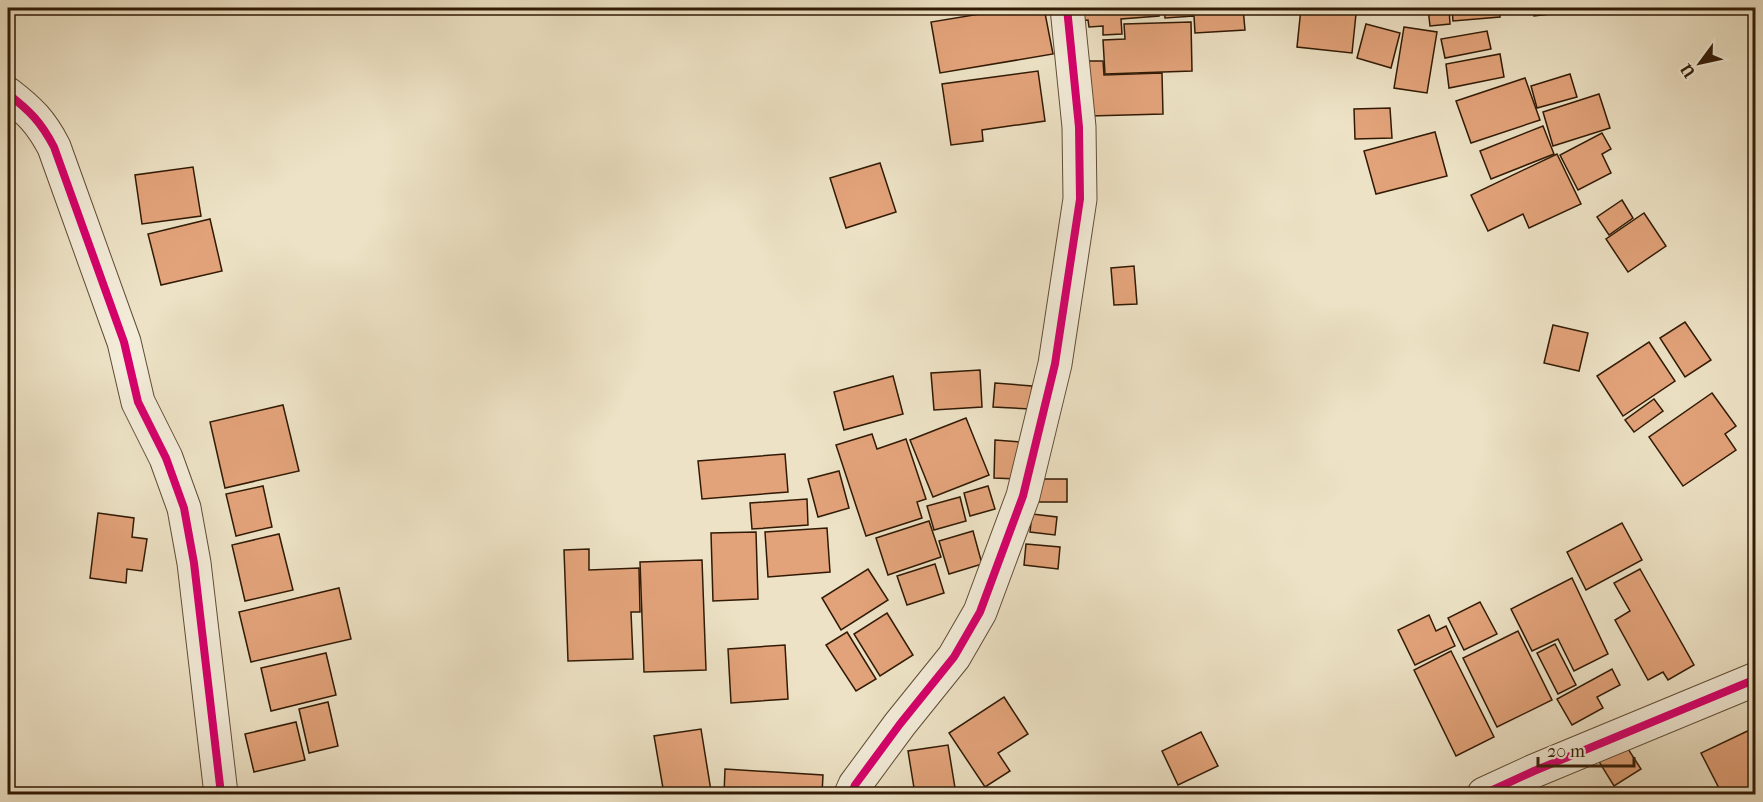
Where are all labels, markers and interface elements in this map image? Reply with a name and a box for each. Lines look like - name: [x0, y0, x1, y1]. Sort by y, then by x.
- north arrow: [1670, 33, 1730, 93]
- text: U: [1676, 60, 1700, 82]
- scale bar: [1538, 730, 1634, 768]
- text: 20 m: [1547, 741, 1585, 762]

